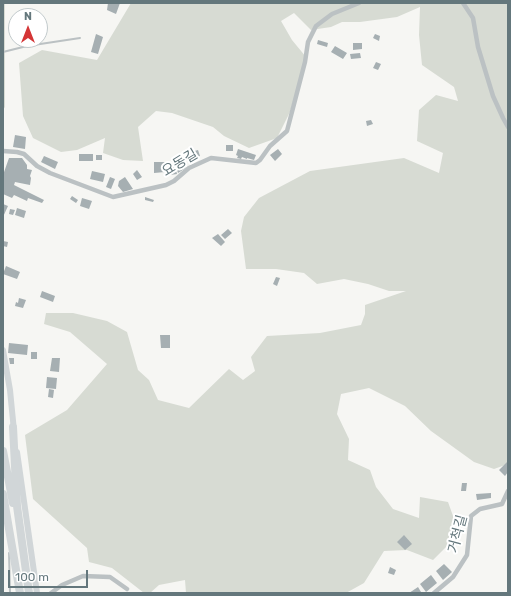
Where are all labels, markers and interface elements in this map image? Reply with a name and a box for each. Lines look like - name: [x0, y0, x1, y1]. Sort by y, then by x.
- north arrow: [8, 8, 48, 48]
- text: N: [24, 10, 32, 23]
- street label: 요동길: [159, 146, 201, 180]
- street label: 거척길: [445, 513, 471, 555]
- scale bar: [10, 562, 90, 588]
- text: 100 m: [15, 570, 49, 584]

